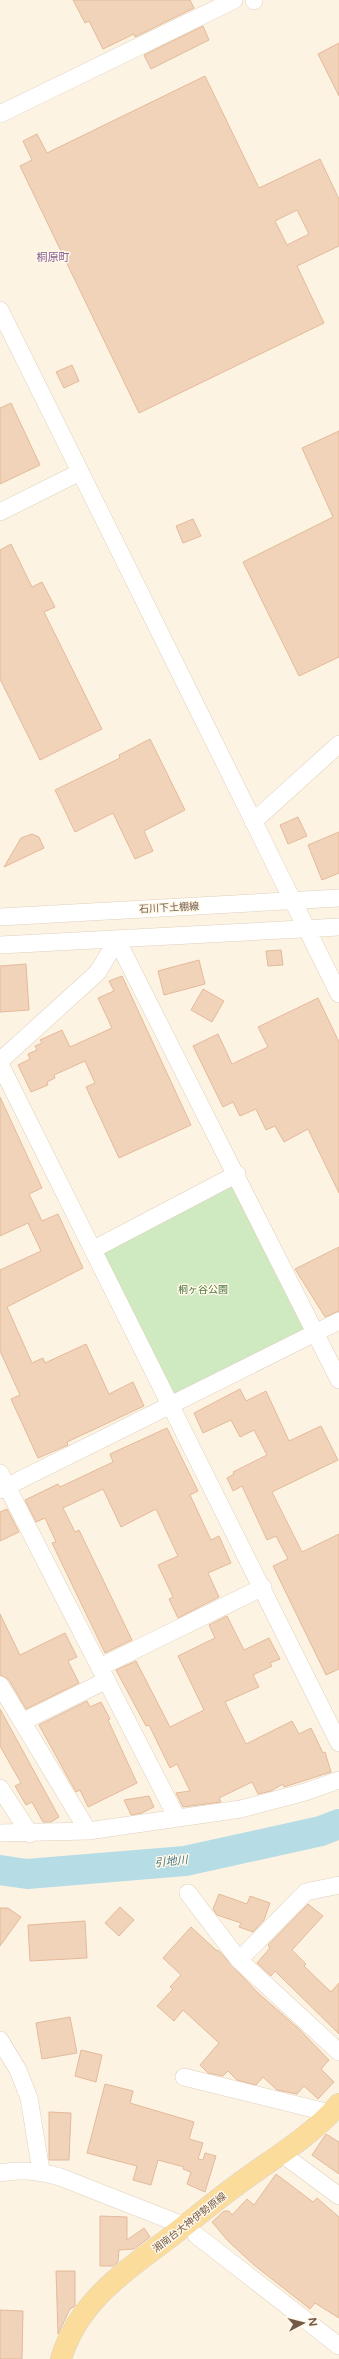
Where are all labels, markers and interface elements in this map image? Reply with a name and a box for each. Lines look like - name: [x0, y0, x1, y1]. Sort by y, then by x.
- district label: 桐原町: [37, 251, 70, 264]
- street label: 石川下土棚線: [139, 900, 199, 916]
- park label: 桐ヶ谷公園: [178, 1284, 228, 1296]
- water label: 引地川: [154, 1853, 189, 1870]
- street label: 湘南台大神伊勢原線: [150, 2190, 229, 2255]
- north arrow: [283, 2303, 323, 2343]
- text: N: [305, 2317, 319, 2327]

